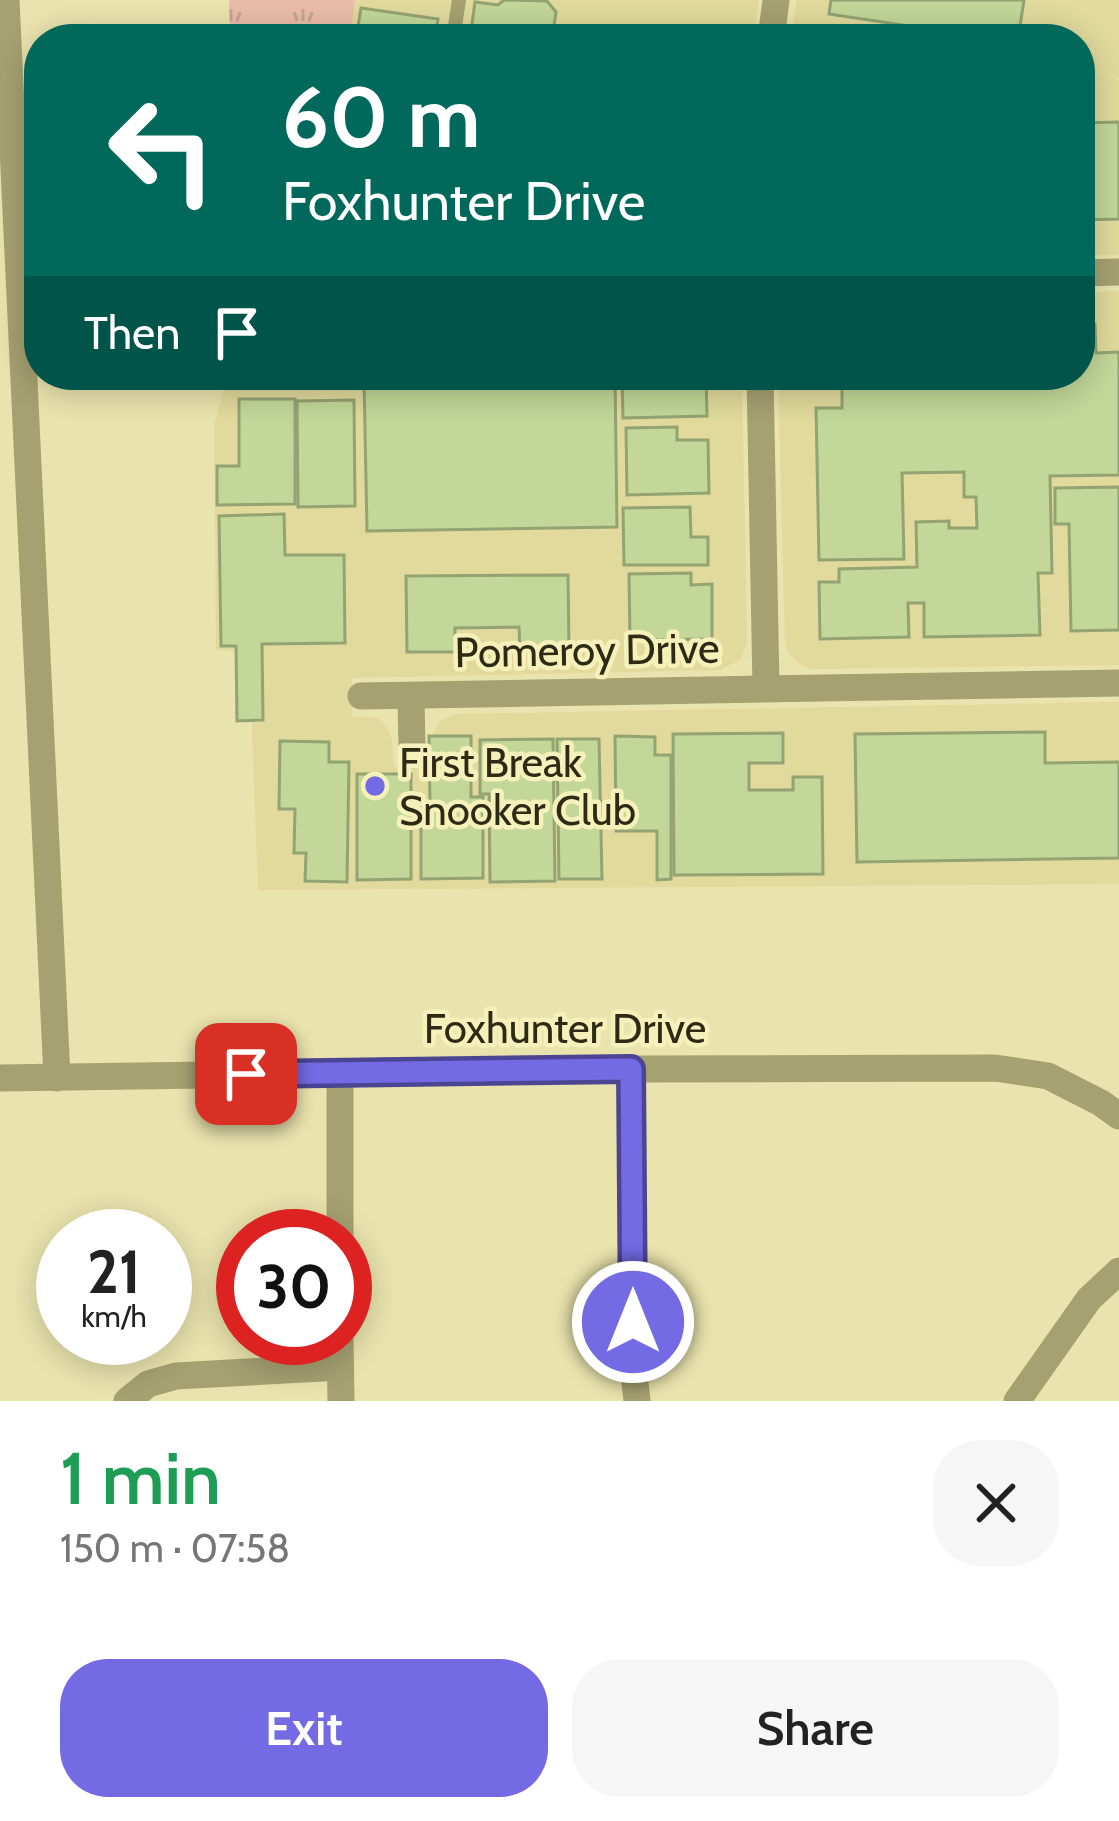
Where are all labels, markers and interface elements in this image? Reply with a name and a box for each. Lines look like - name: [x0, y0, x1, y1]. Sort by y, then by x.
- text: 60 m: [282, 66, 480, 168]
- icon: left: [84, 72, 240, 228]
- text: Foxhunter Drive: [282, 168, 645, 234]
- icon: arrive: [204, 300, 270, 366]
- text: Then: [84, 306, 180, 360]
- street label: Pomeroy Drive: [454, 622, 720, 678]
- place label: First Break Snooker Club: [399, 736, 636, 836]
- marker: First Break Snooker Club: [362, 773, 388, 799]
- street label: Foxhunter Drive: [424, 1002, 706, 1054]
- pin: [195, 1023, 297, 1125]
- icon: arrive: [213, 1041, 279, 1107]
- speed limit sign: 30: [216, 1209, 372, 1365]
- text: 21: [87, 1235, 141, 1308]
- position arrow: [570, 1259, 696, 1385]
- text: km/h: [81, 1298, 147, 1335]
- text: 1 min: [60, 1435, 221, 1522]
- button: close: [933, 1440, 1059, 1566]
- text: 150 m · 07:58: [60, 1524, 290, 1572]
- button: Exit: [60, 1659, 548, 1797]
- button: Share: [572, 1659, 1059, 1797]

